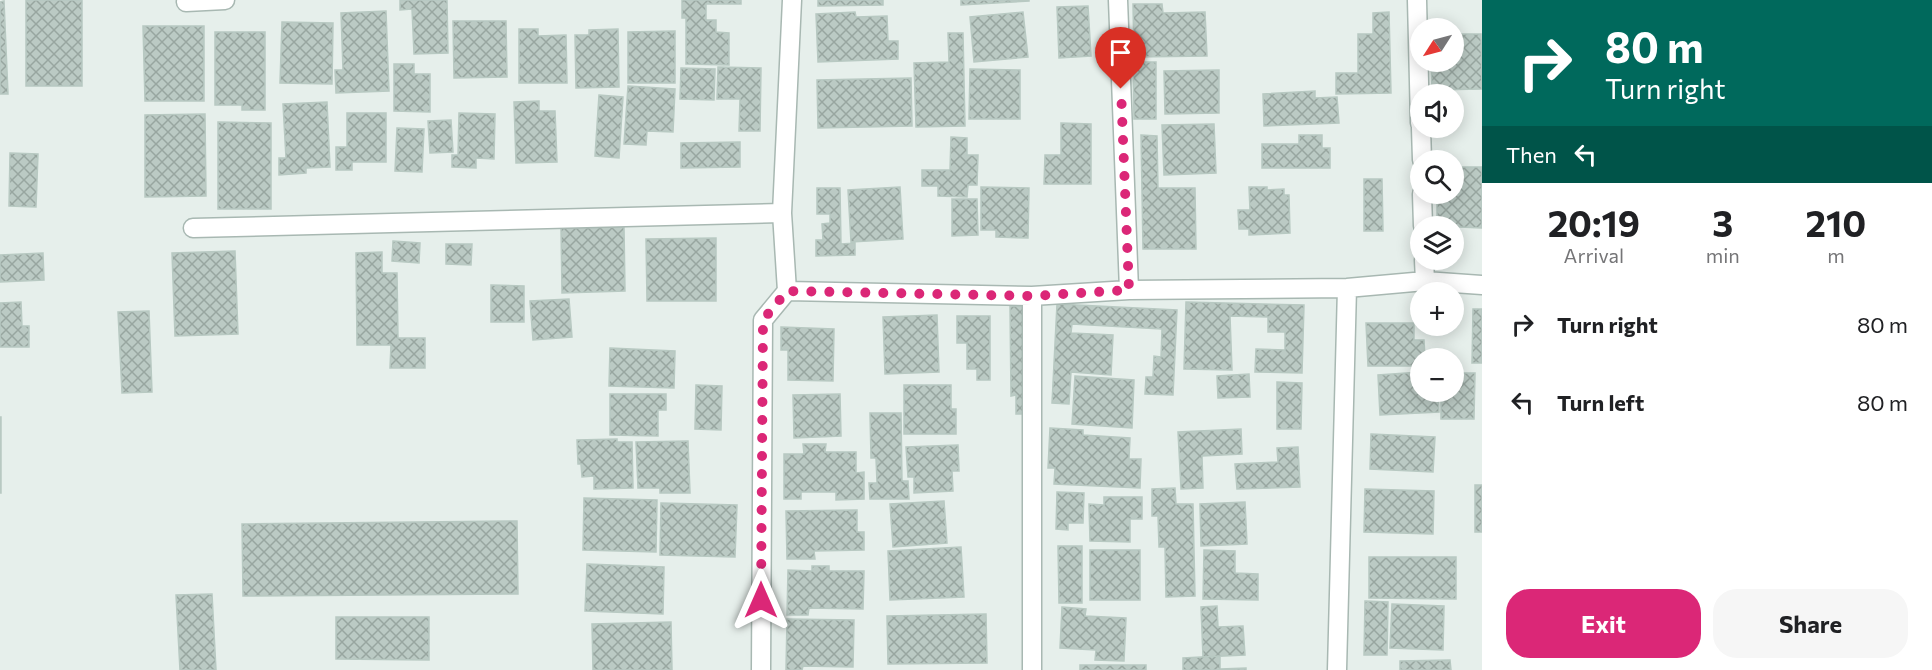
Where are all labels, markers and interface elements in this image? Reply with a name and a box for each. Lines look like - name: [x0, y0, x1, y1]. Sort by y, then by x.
- north arrow: [1410, 18, 1464, 72]
- map controls: [1410, 18, 1464, 402]
- text: 80 m: [1605, 20, 1704, 72]
- icon: right: [1506, 24, 1584, 102]
- pin: [1095, 27, 1146, 89]
- icon: arrive: [1104, 36, 1137, 69]
- text: Turn right: [1605, 72, 1725, 105]
- button: sound: [1410, 84, 1464, 138]
- icon: left: [1569, 138, 1602, 171]
- text: Then: [1506, 141, 1557, 168]
- button: search: [1410, 150, 1464, 204]
- text: 20:19: [1548, 200, 1640, 244]
- text: 3: [1712, 200, 1733, 244]
- text: 210: [1806, 200, 1866, 244]
- button: layers: [1410, 216, 1464, 270]
- text: Arrival: [1564, 243, 1624, 267]
- text: min: [1706, 243, 1740, 267]
- text: m: [1827, 243, 1845, 267]
- button: +: [1410, 282, 1464, 336]
- icon: right: [1506, 308, 1539, 341]
- text: Turn right: [1557, 311, 1658, 338]
- text: 80 m: [1857, 311, 1908, 338]
- button: −: [1410, 348, 1464, 402]
- icon: left: [1506, 386, 1539, 419]
- text: Turn left: [1557, 389, 1644, 416]
- text: 80 m: [1857, 389, 1908, 416]
- position arrow: [729, 568, 793, 632]
- button: Exit: [1506, 589, 1701, 658]
- button: Share: [1713, 589, 1908, 658]

